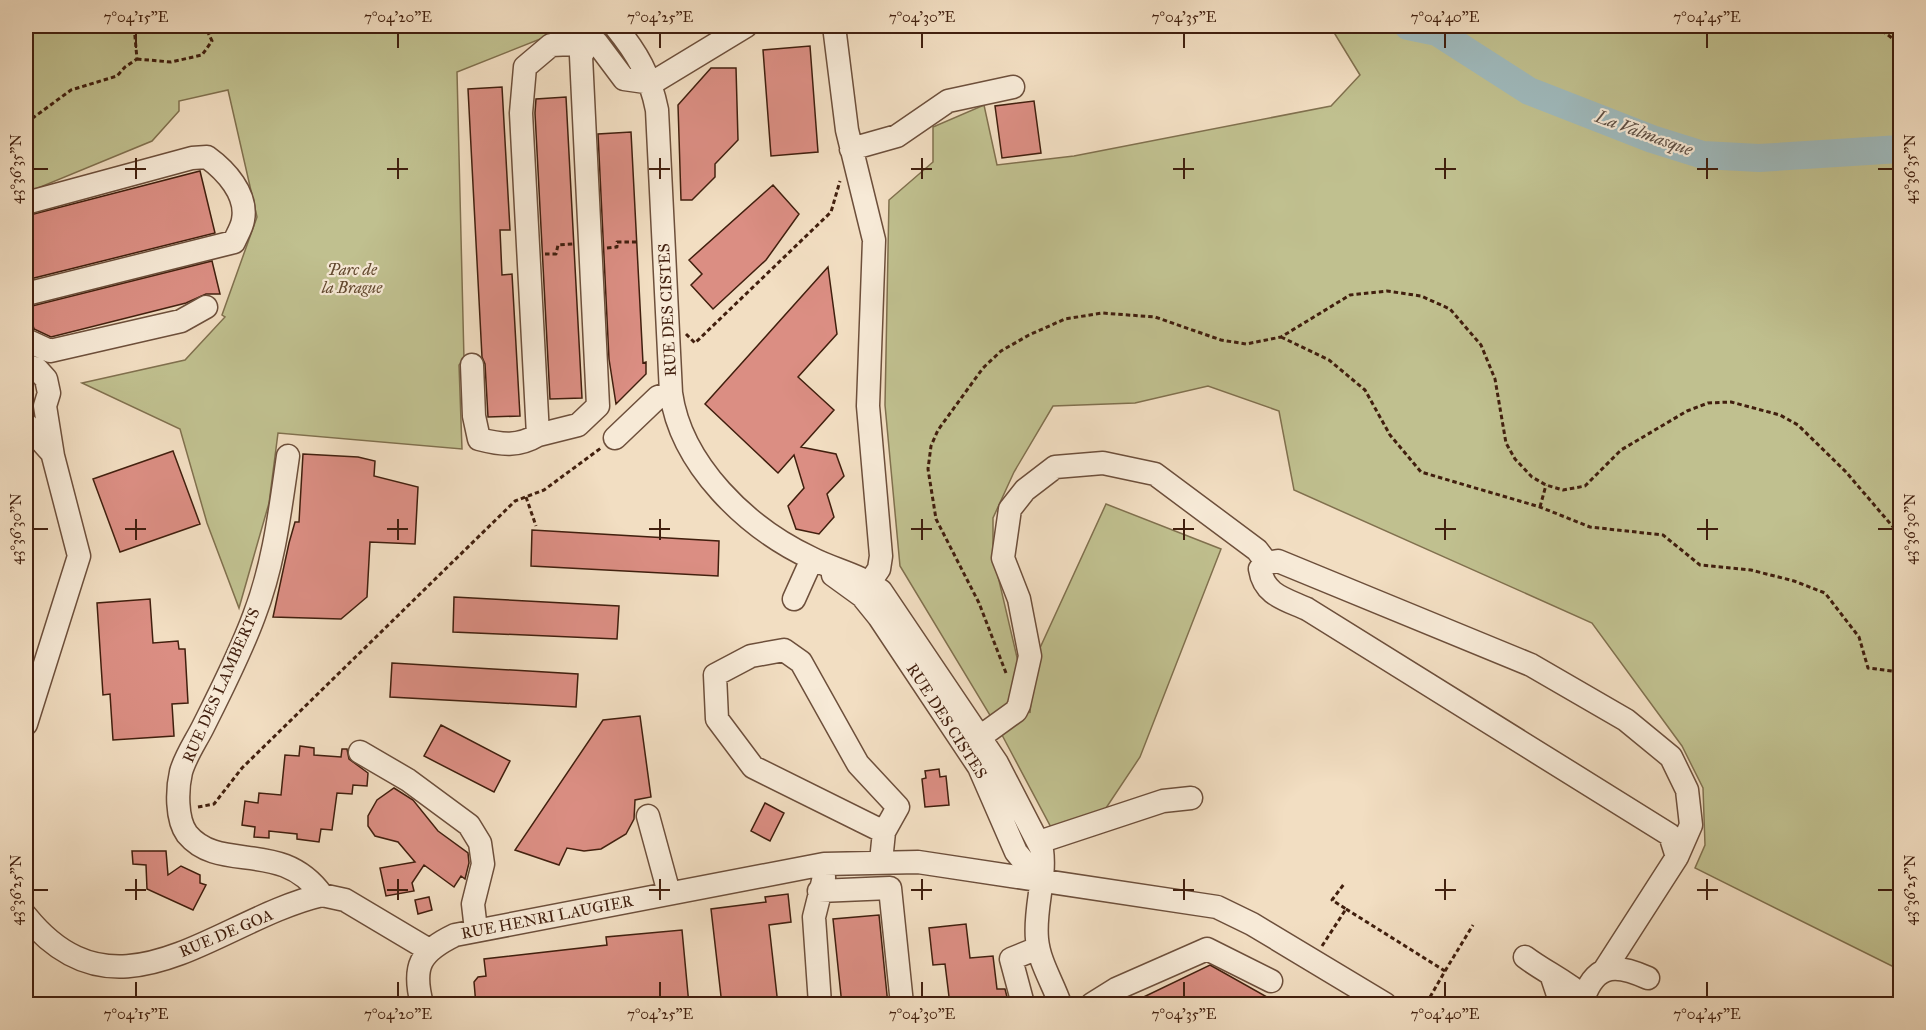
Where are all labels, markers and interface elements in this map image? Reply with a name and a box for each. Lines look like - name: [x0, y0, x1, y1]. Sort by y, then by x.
- text: 7°04'15"E: [104, 8, 169, 26]
- text: 7°04'20"E: [364, 8, 432, 26]
- text: 7°04'25"E: [627, 8, 693, 26]
- text: 7°04'30"E: [889, 8, 956, 26]
- text: 7°04'35"E: [1152, 8, 1217, 26]
- text: 7°04'40"E: [1410, 8, 1480, 26]
- text: 7°04'45"E: [1673, 8, 1741, 26]
- water label: La Valmasque: [1592, 105, 1697, 161]
- text: 43°36'35"N: [7, 134, 25, 204]
- text: 43°36'35"N: [1901, 134, 1919, 204]
- street label: RUE DES CISTES: [654, 243, 680, 377]
- park label: Parc de la Brague: [321, 260, 383, 297]
- text: 43°36'30"N: [7, 493, 25, 565]
- text: 43°36'30"N: [1901, 493, 1919, 565]
- street label: RUE DES LAMBERTS: [178, 605, 264, 765]
- street label: RUE DES CISTES: [903, 660, 991, 782]
- text: 43°36'25"N: [7, 854, 25, 926]
- text: 43°36'25"N: [1901, 854, 1919, 926]
- street label: RUE HENRI LAUGIER: [459, 891, 635, 943]
- street label: RUE DE GOA: [176, 905, 276, 961]
- text: 7°04'15"E: [104, 1005, 169, 1023]
- text: 7°04'20"E: [364, 1005, 432, 1023]
- text: 7°04'25"E: [627, 1005, 693, 1023]
- text: 7°04'30"E: [889, 1005, 956, 1023]
- text: 7°04'35"E: [1152, 1005, 1217, 1023]
- text: 7°04'40"E: [1410, 1005, 1480, 1023]
- text: 7°04'45"E: [1673, 1005, 1741, 1023]

